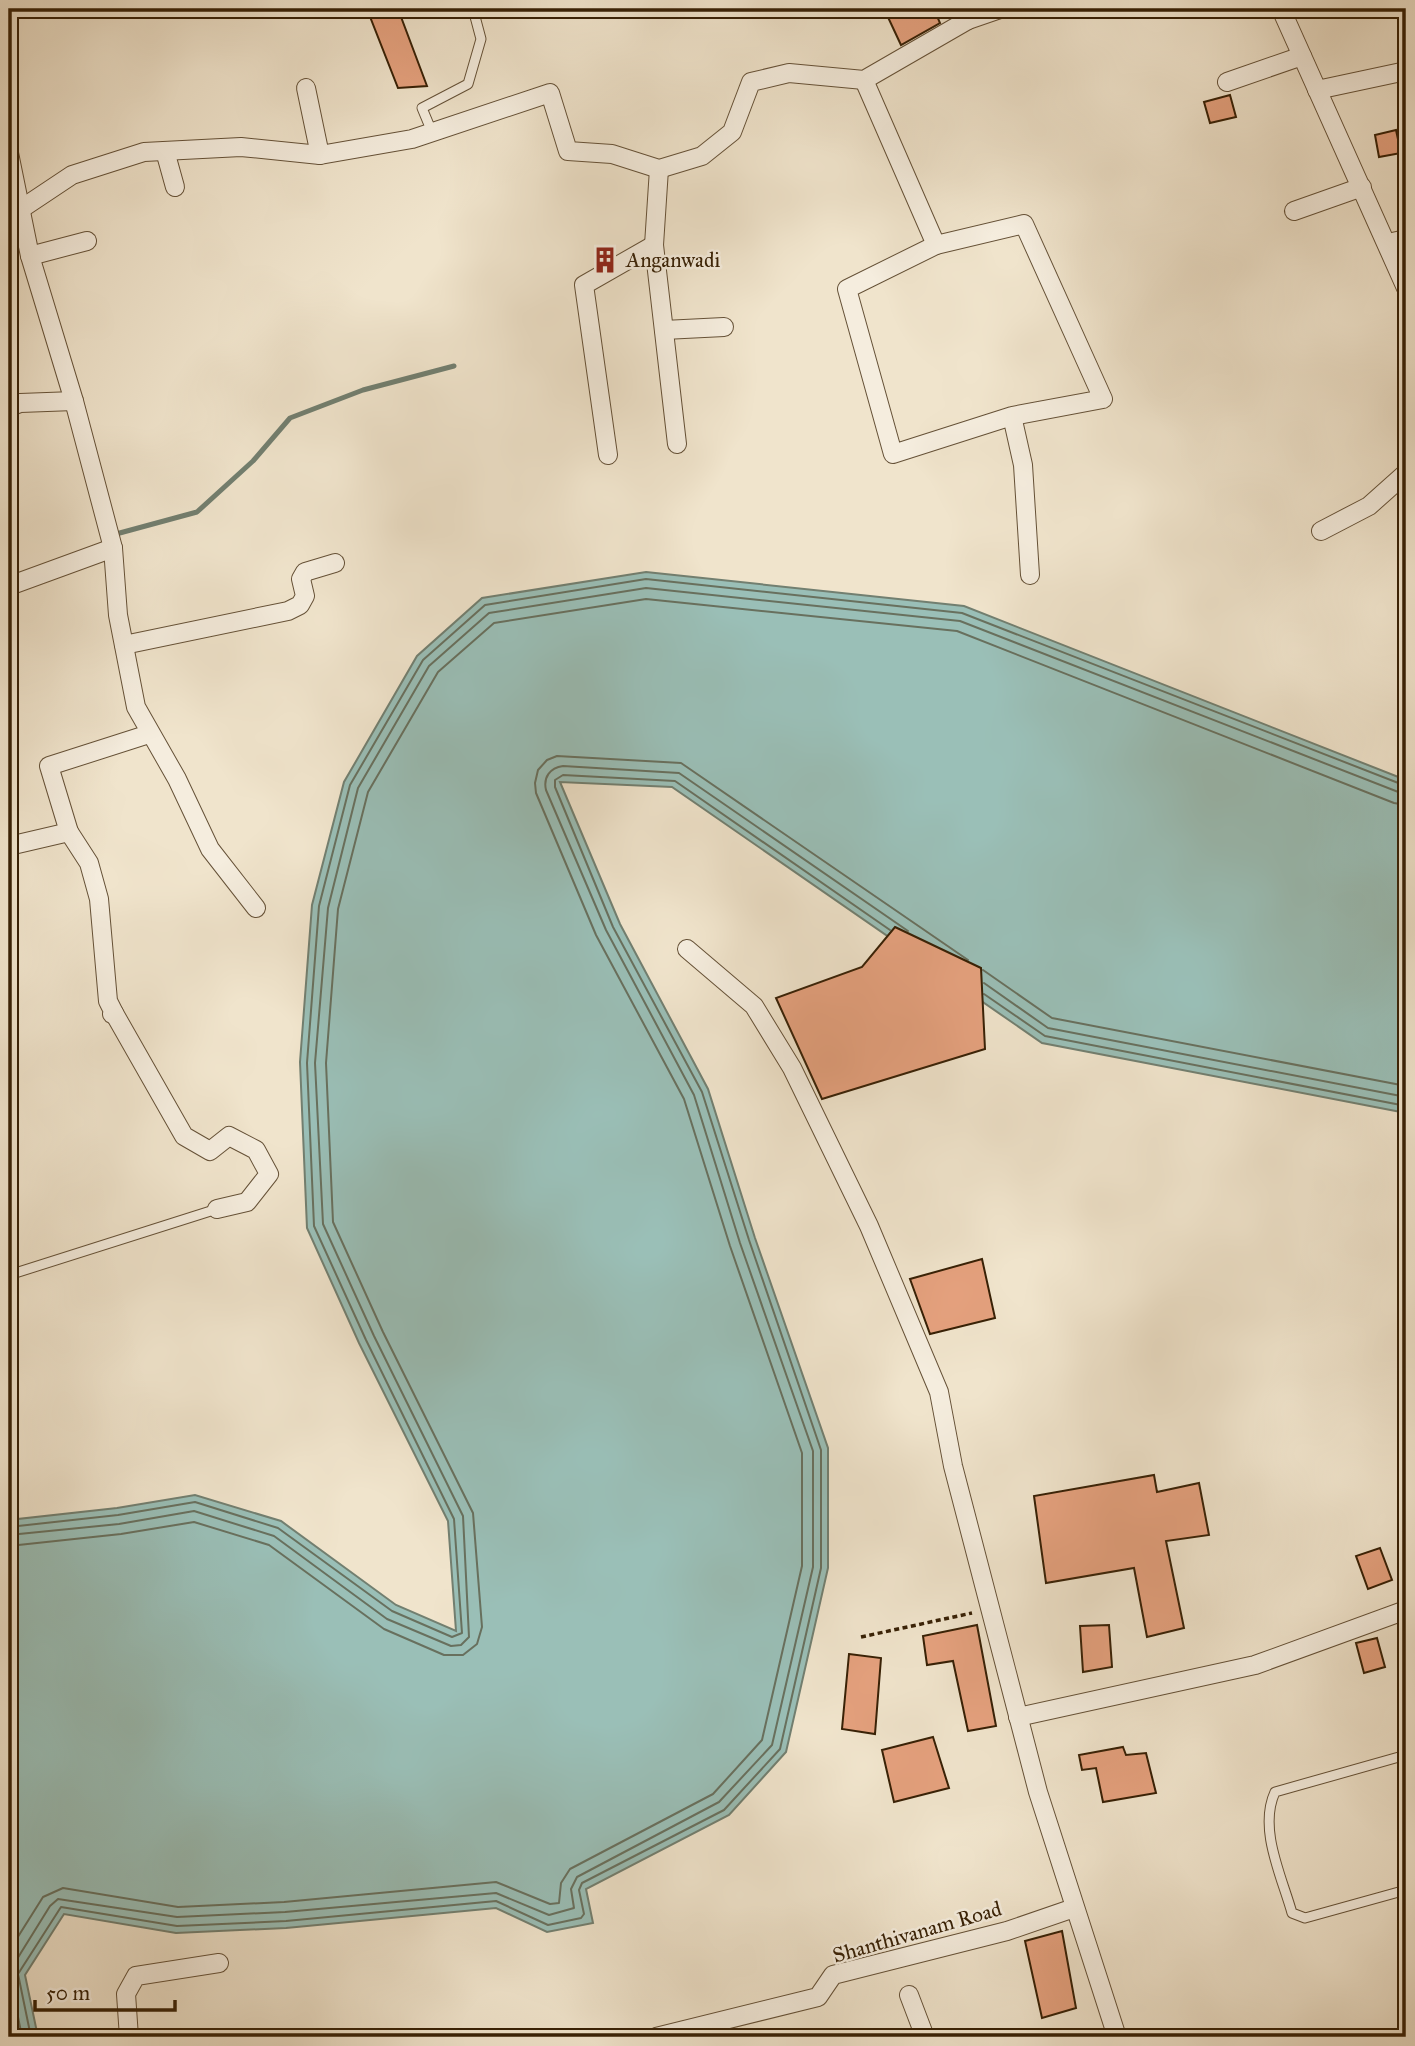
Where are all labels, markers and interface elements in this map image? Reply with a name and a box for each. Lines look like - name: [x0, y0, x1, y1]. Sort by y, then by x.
- building icon: Anganwadi: [590, 245, 620, 275]
- place label: Anganwadi: [625, 247, 720, 273]
- street label: Shanthivanam Road: [830, 1895, 1005, 1969]
- scale bar: [35, 1969, 175, 2013]
- text: 50 m: [46, 1980, 91, 2006]

